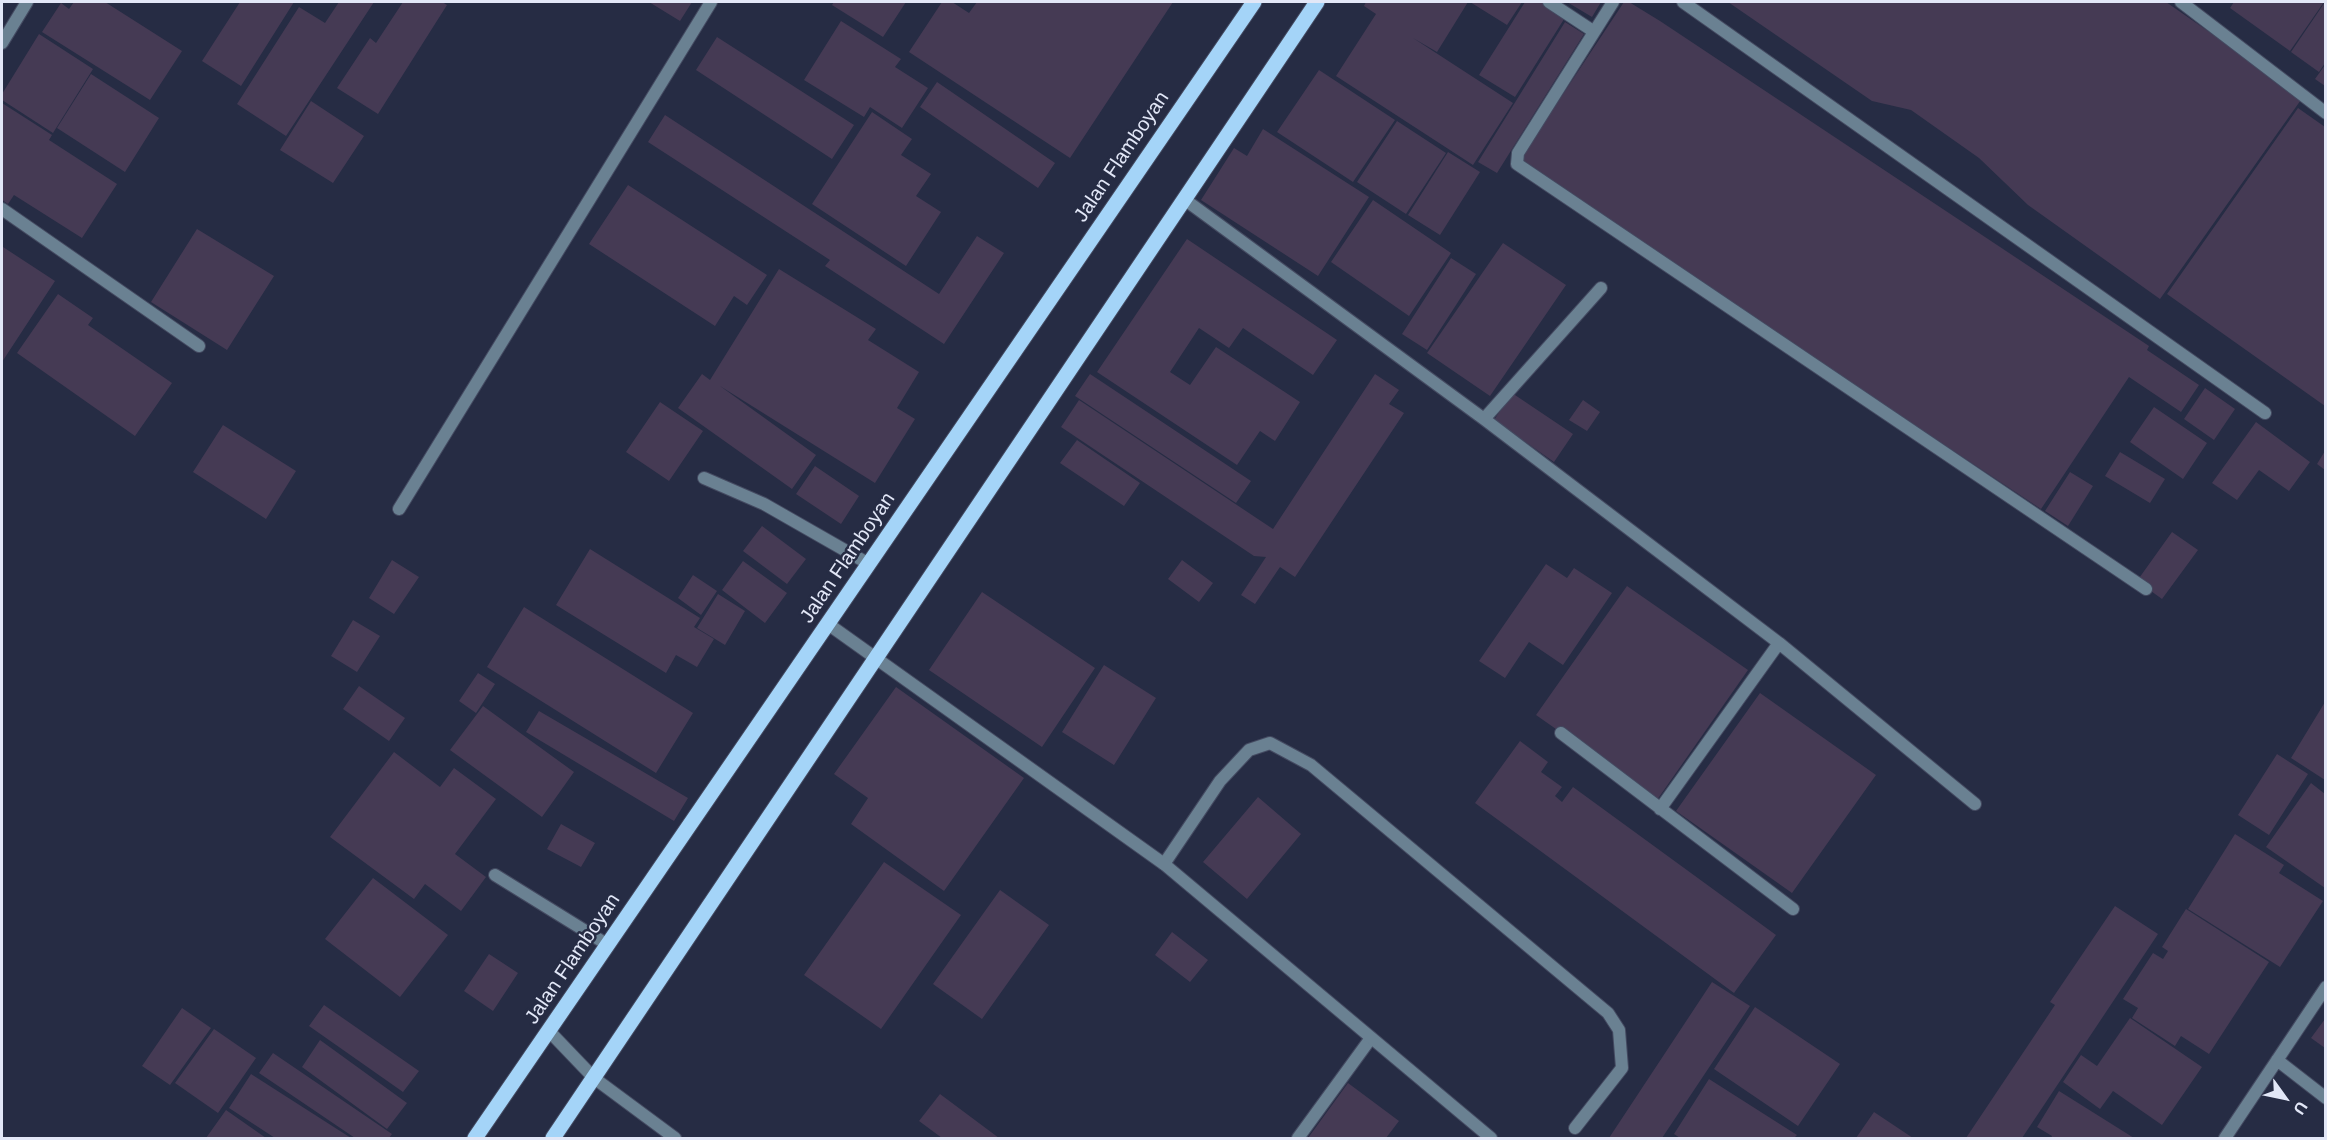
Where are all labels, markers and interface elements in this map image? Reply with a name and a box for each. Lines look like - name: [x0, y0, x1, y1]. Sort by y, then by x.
- street label: Jalan Flamboyan: [1069, 87, 1175, 227]
- street label: Jalan Flamboyan: [795, 488, 901, 628]
- street label: Jalan Flamboyan: [520, 889, 626, 1029]
- north arrow: [2255, 1068, 2315, 1128]
- text: U: [2290, 1099, 2311, 1118]

